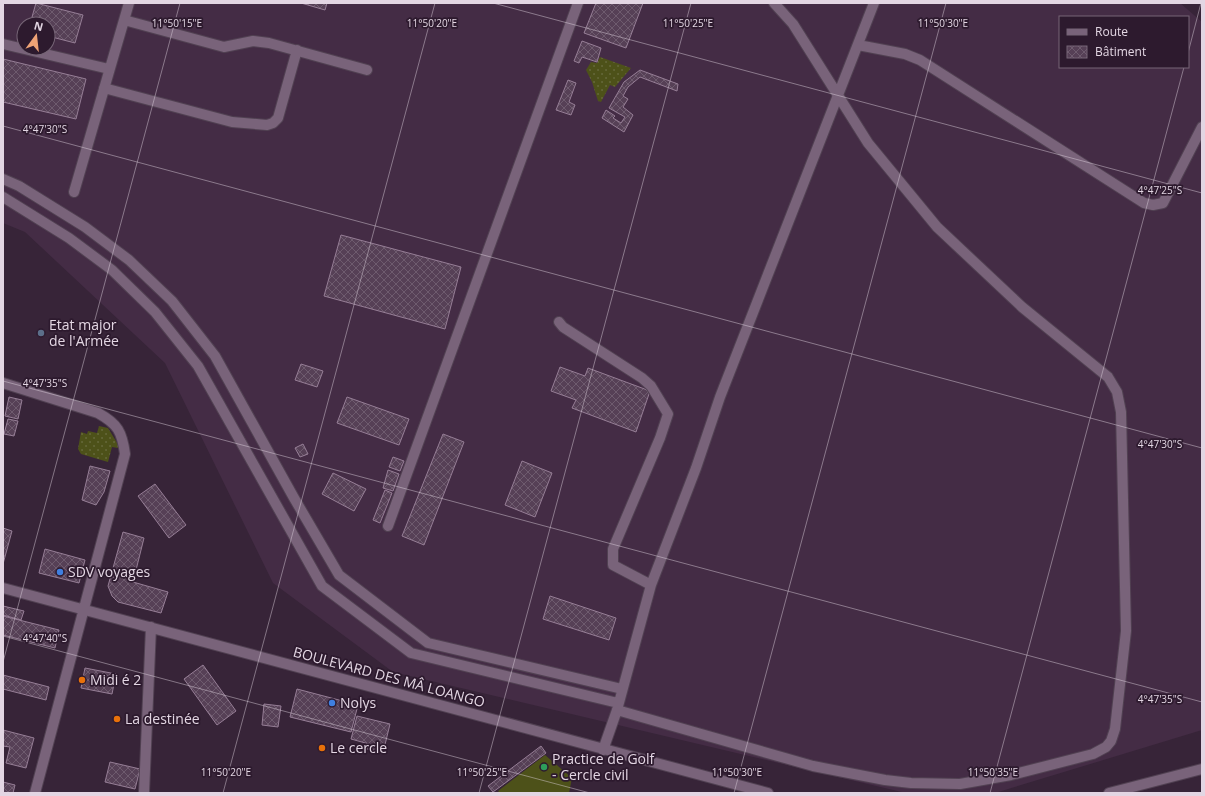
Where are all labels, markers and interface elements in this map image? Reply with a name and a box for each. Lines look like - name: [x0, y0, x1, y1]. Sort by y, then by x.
- north arrow: [16, 16, 56, 56]
- text: 11°50'15"E: [152, 16, 202, 30]
- text: 11°50'20"E: [407, 16, 457, 30]
- text: 11°50'25"E: [663, 16, 713, 30]
- text: 11°50'30"E: [918, 16, 968, 30]
- legend: [1059, 16, 1189, 68]
- text: N: [32, 17, 45, 34]
- text: Route: [1095, 23, 1128, 40]
- text: Bâtiment: [1095, 43, 1146, 60]
- text: 4°47'30"S: [23, 122, 67, 136]
- text: 4°47'25"S: [1138, 183, 1182, 197]
- place label: Etat major de l'Armée: [49, 315, 119, 350]
- marker: Etat major de l'Armée: [36, 328, 46, 338]
- text: 4°47'35"S: [23, 376, 67, 390]
- text: 4°47'30"S: [1138, 437, 1182, 451]
- place label: SDV voyages: [68, 562, 150, 581]
- marker: SDV voyages: [55, 567, 65, 577]
- text: 4°47'40"S: [23, 631, 67, 645]
- street label: BOULEVARD DES MÂ LOANGO: [291, 642, 487, 711]
- place label: Midi é 2: [90, 670, 141, 689]
- marker: Midi é 2: [77, 675, 87, 685]
- text: 4°47'35"S: [1138, 692, 1182, 706]
- place label: Nolys: [340, 693, 377, 712]
- marker: Nolys: [327, 698, 337, 708]
- place label: La destinée: [125, 709, 200, 728]
- marker: La destinée: [112, 714, 122, 724]
- place label: Le cercle: [330, 738, 387, 757]
- marker: Le cercle: [317, 743, 327, 753]
- place label: Practice de Golf - Cercle civil: [552, 749, 656, 784]
- marker: Practice de Golf - Cercle civil: [539, 762, 549, 772]
- text: 11°50'20"E: [201, 765, 251, 779]
- text: 11°50'25"E: [457, 765, 507, 779]
- text: 11°50'30"E: [712, 765, 762, 779]
- text: 11°50'35"E: [968, 765, 1018, 779]

